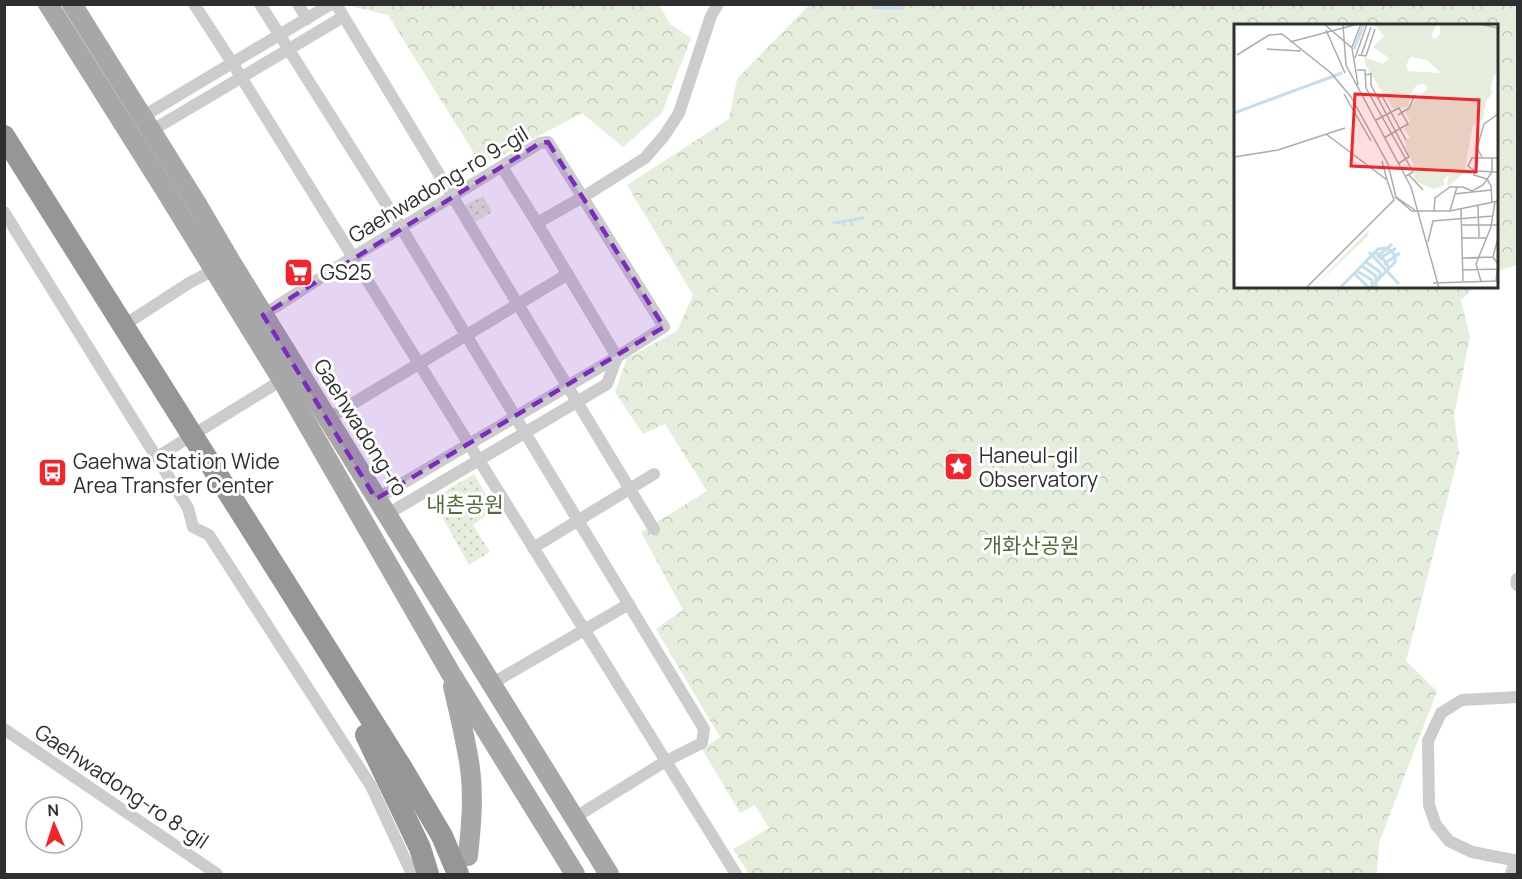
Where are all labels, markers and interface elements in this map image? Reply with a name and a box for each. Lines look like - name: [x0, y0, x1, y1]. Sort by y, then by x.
- inset map: [1234, 24, 1498, 288]
- street label: Gaehwadong-ro 9-gil: [343, 119, 533, 249]
- supermarket icon: GS25: [283, 256, 315, 288]
- place label: GS25: [320, 258, 372, 286]
- street label: Gaehwadong-ro: [308, 353, 414, 501]
- place label: Haneul-gil Observatory: [979, 441, 1098, 493]
- place label: Gaehwa Station Wide Area Transfer Center: [73, 447, 280, 499]
- place icon: Haneul-gil Observatory: [942, 451, 974, 483]
- bus stop icon: Gaehwa Station Wide Area Transfer Center: [36, 457, 68, 489]
- park label: 내촌공원: [426, 490, 504, 518]
- park label: 개화산공원: [983, 531, 1079, 559]
- street label: Gaehwadong-ro 8-gil: [30, 717, 214, 855]
- north arrow: [24, 795, 84, 855]
- text: N: [47, 799, 60, 821]

